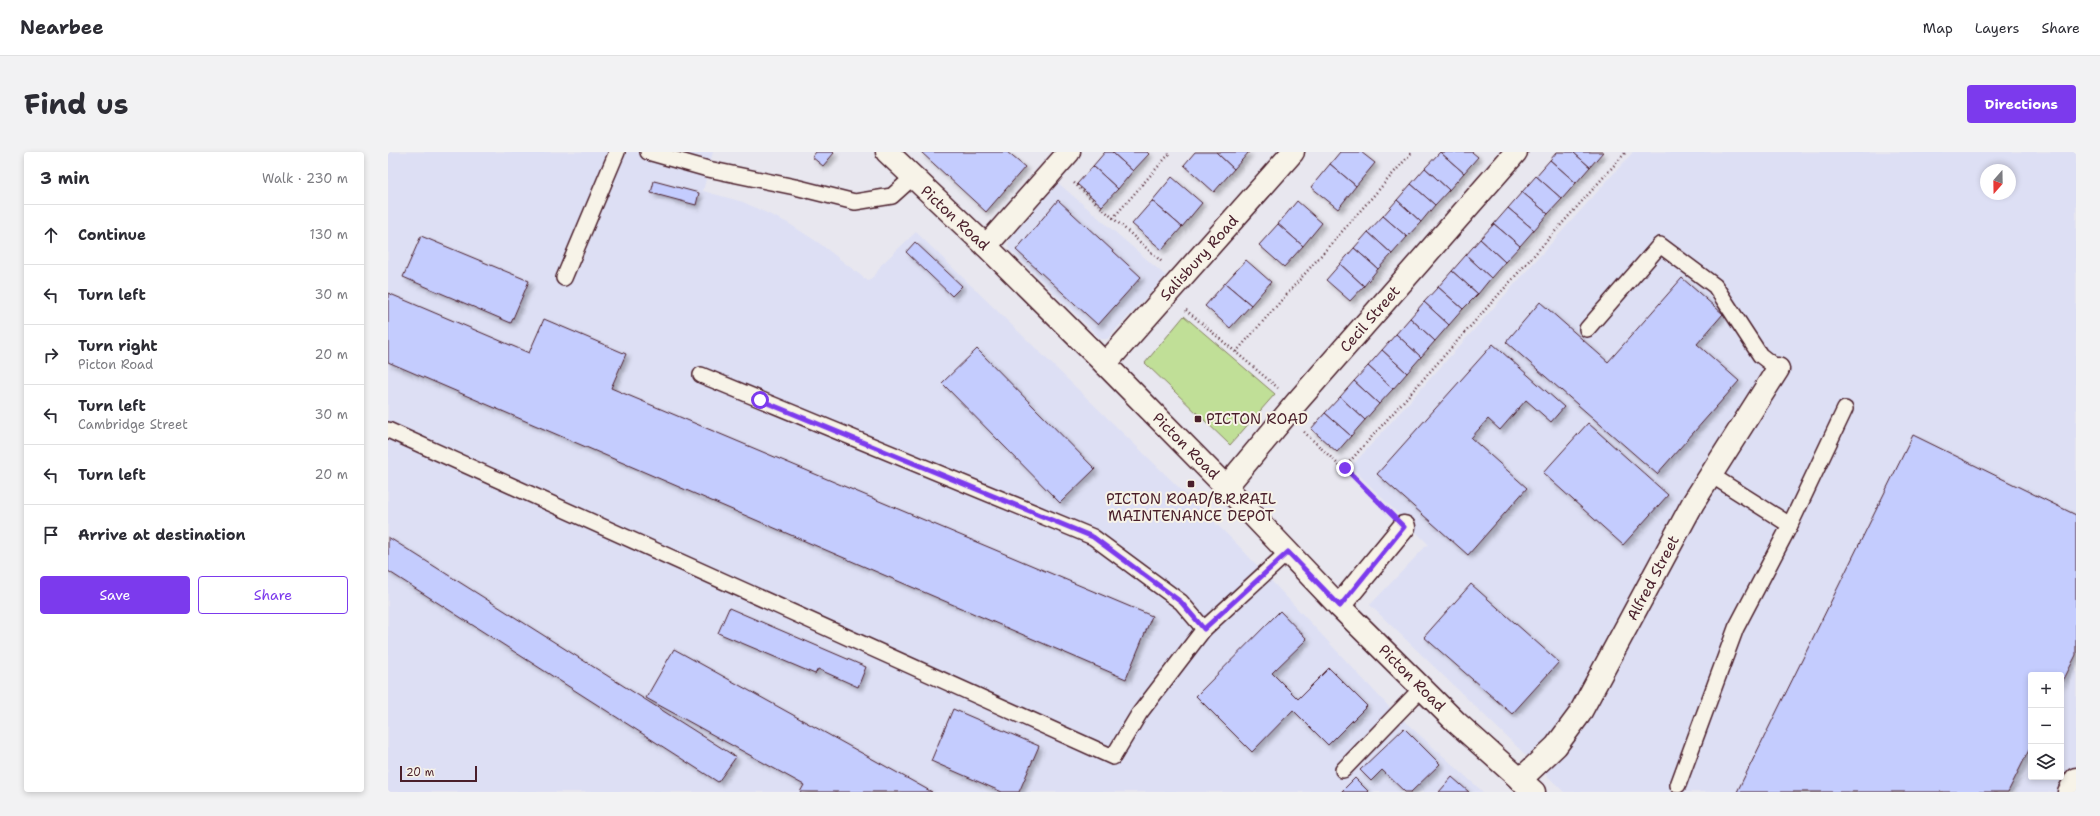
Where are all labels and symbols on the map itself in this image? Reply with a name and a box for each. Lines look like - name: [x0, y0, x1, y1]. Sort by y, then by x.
- north arrow: [1980, 164, 2016, 200]
- street label: Picton Road: [916, 181, 994, 255]
- street label: Salisbury Road: [1155, 211, 1243, 305]
- street label: Cecil Street: [1335, 281, 1405, 357]
- route start: [751, 391, 769, 409]
- street label: Picton Road: [1148, 408, 1224, 484]
- place label: PICTON ROAD: [1206, 409, 1308, 429]
- marker: PICTON ROAD: [1193, 414, 1203, 424]
- route end: [1336, 459, 1354, 477]
- marker: PICTON ROAD/B.R.RAIL MAINTENANCE DEPOT: [1186, 479, 1196, 489]
- place label: PICTON ROAD/B.R.RAIL MAINTENANCE DEPOT: [1106, 489, 1276, 526]
- street label: Alfred Street: [1622, 532, 1684, 624]
- street label: Picton Road: [1374, 640, 1450, 716]
- scale bar: [400, 764, 477, 783]

